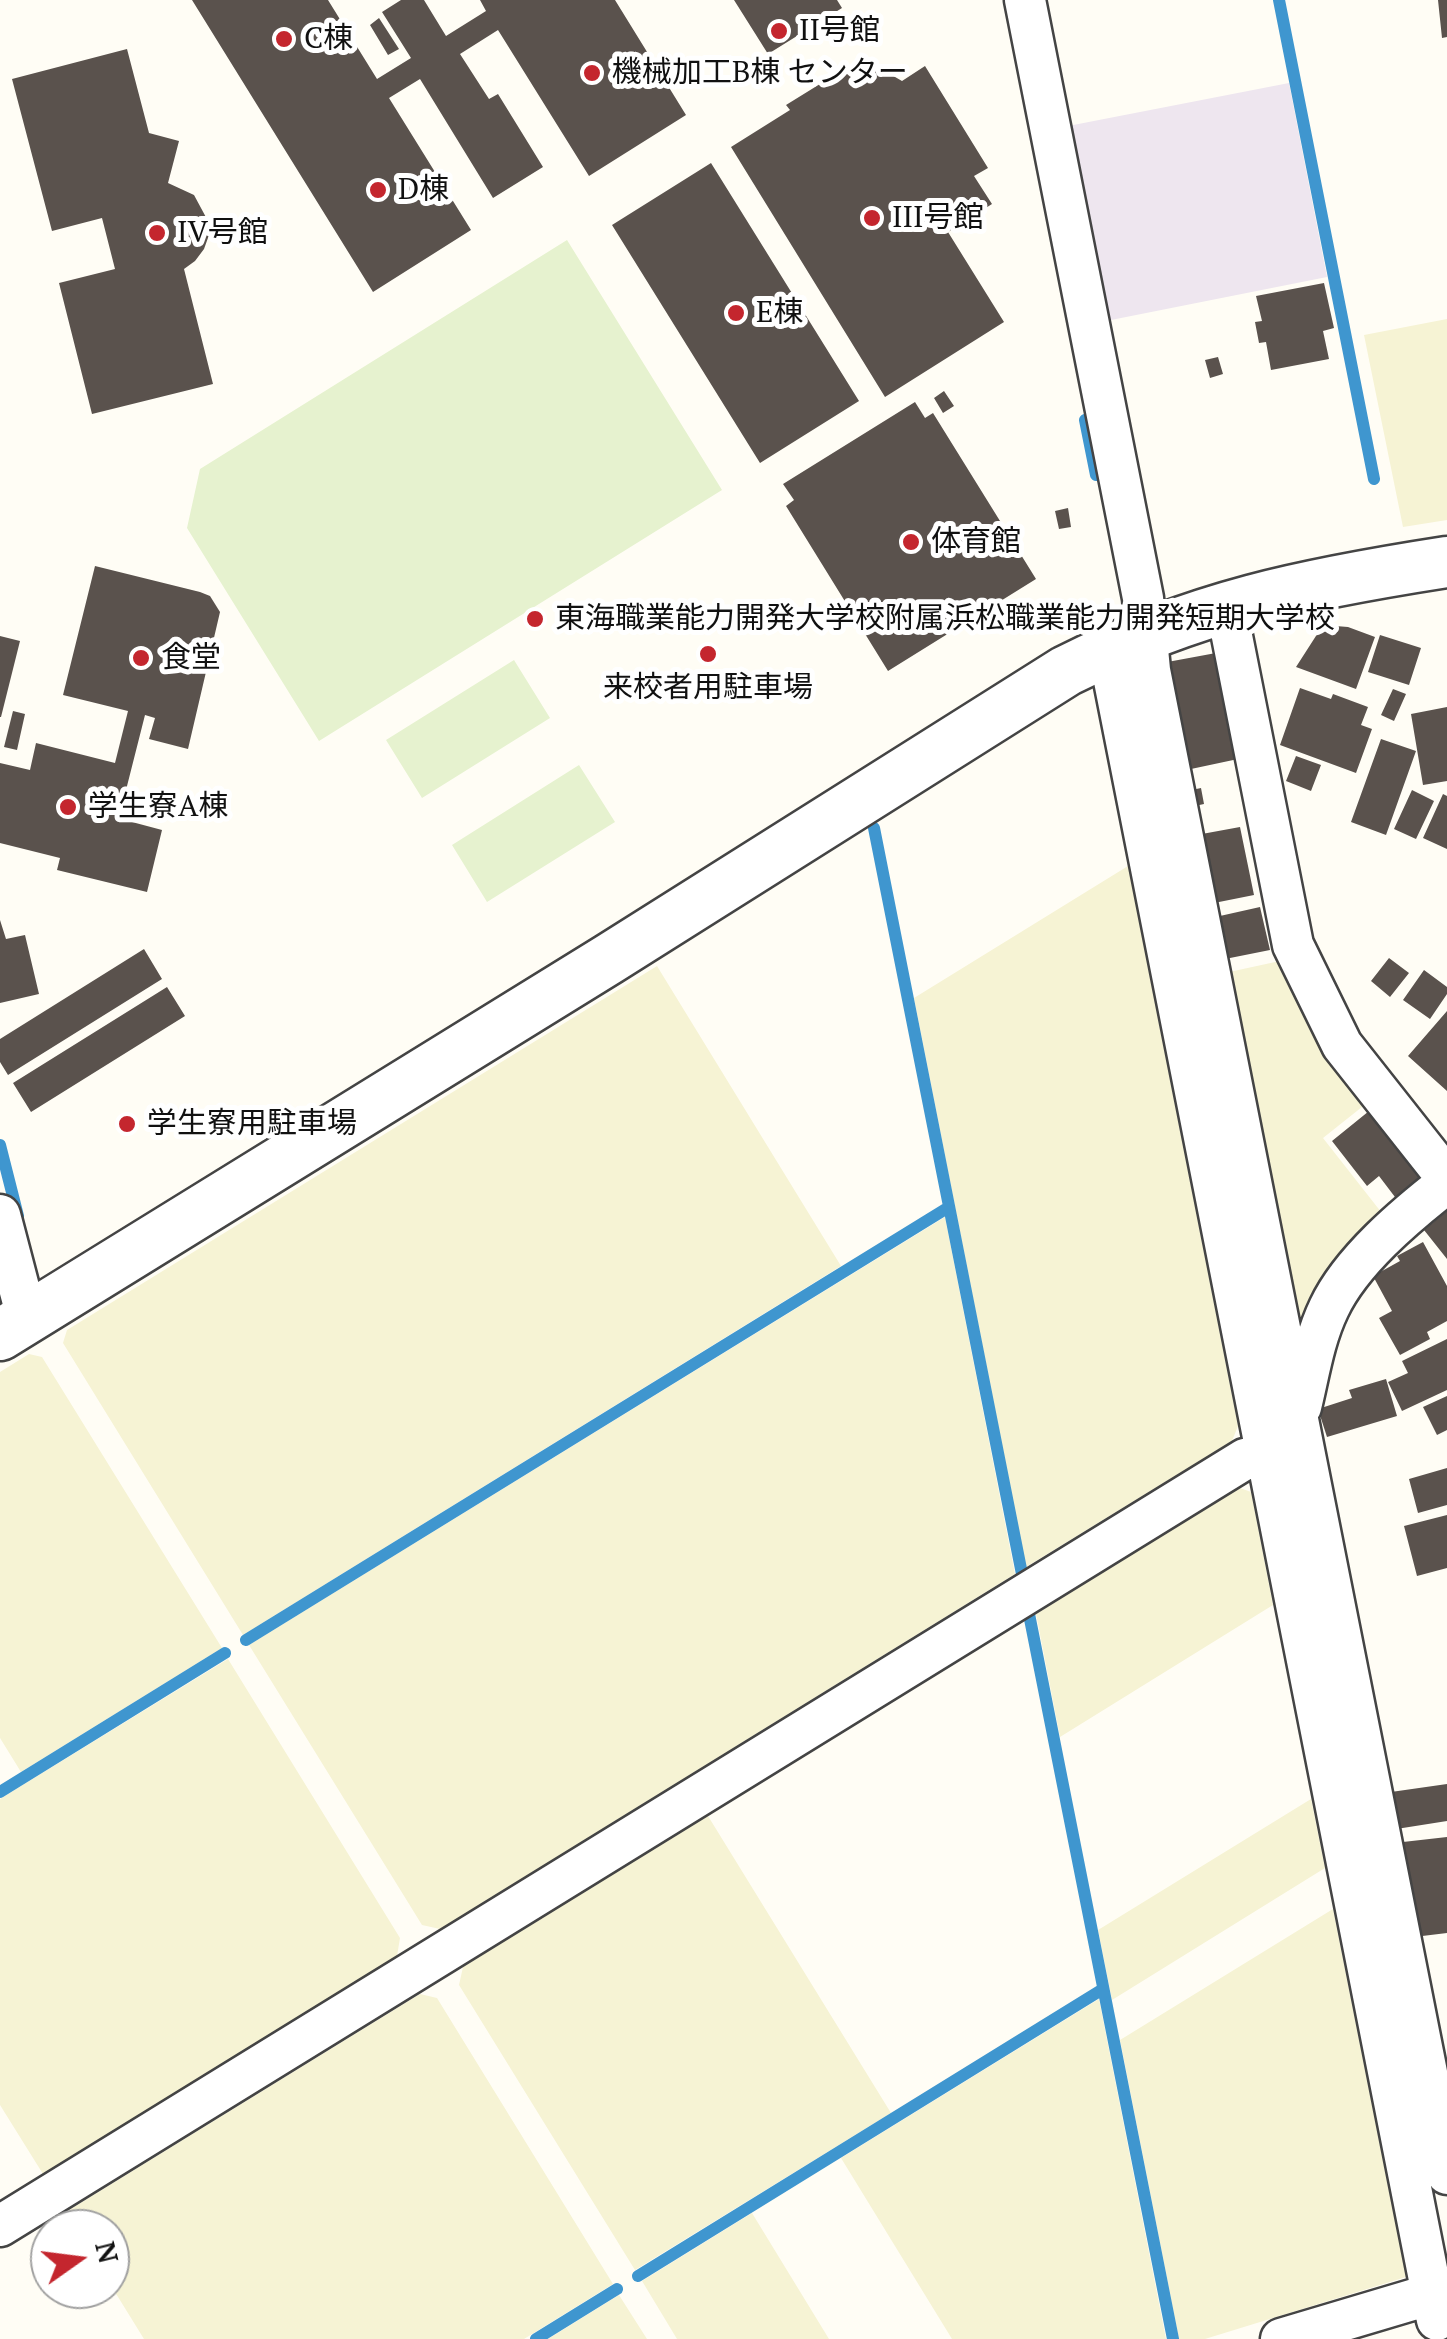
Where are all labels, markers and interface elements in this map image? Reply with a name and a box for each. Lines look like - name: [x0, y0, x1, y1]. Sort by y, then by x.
- place label: II号館: [799, 13, 880, 49]
- marker: II号館: [768, 20, 790, 42]
- place label: C棟: [304, 21, 353, 57]
- marker: C棟: [273, 28, 295, 50]
- place label: 機械加工B棟 センター: [612, 55, 908, 91]
- marker: 機械加工B棟 センター: [581, 62, 603, 84]
- place label: D棟: [398, 172, 449, 208]
- marker: D棟: [367, 179, 389, 201]
- place label: III号館: [892, 200, 984, 236]
- marker: III号館: [861, 207, 883, 229]
- place label: IV号館: [177, 215, 268, 251]
- marker: IV号館: [146, 222, 168, 244]
- place label: E棟: [756, 295, 803, 331]
- marker: E棟: [725, 302, 747, 324]
- place label: 体育館: [931, 524, 1021, 560]
- marker: 体育館: [900, 531, 922, 553]
- place label: 東海職業能力開発大学校附属浜松職業能力開発短期大学校: [555, 601, 1335, 637]
- marker: 東海職業能力開発大学校附属浜松職業能力開発短期大学校: [524, 608, 546, 630]
- place label: 食堂: [161, 640, 221, 676]
- marker: 来校者用駐車場: [697, 643, 719, 665]
- marker: 食堂: [130, 647, 152, 669]
- place label: 来校者用駐車場: [603, 670, 813, 706]
- place label: 学生寮A棟: [88, 789, 228, 825]
- marker: 学生寮A棟: [57, 796, 79, 818]
- place label: 学生寮用駐車場: [147, 1106, 357, 1142]
- marker: 学生寮用駐車場: [116, 1113, 138, 1135]
- north arrow: [30, 2209, 130, 2309]
- text: N: [87, 2237, 128, 2267]

